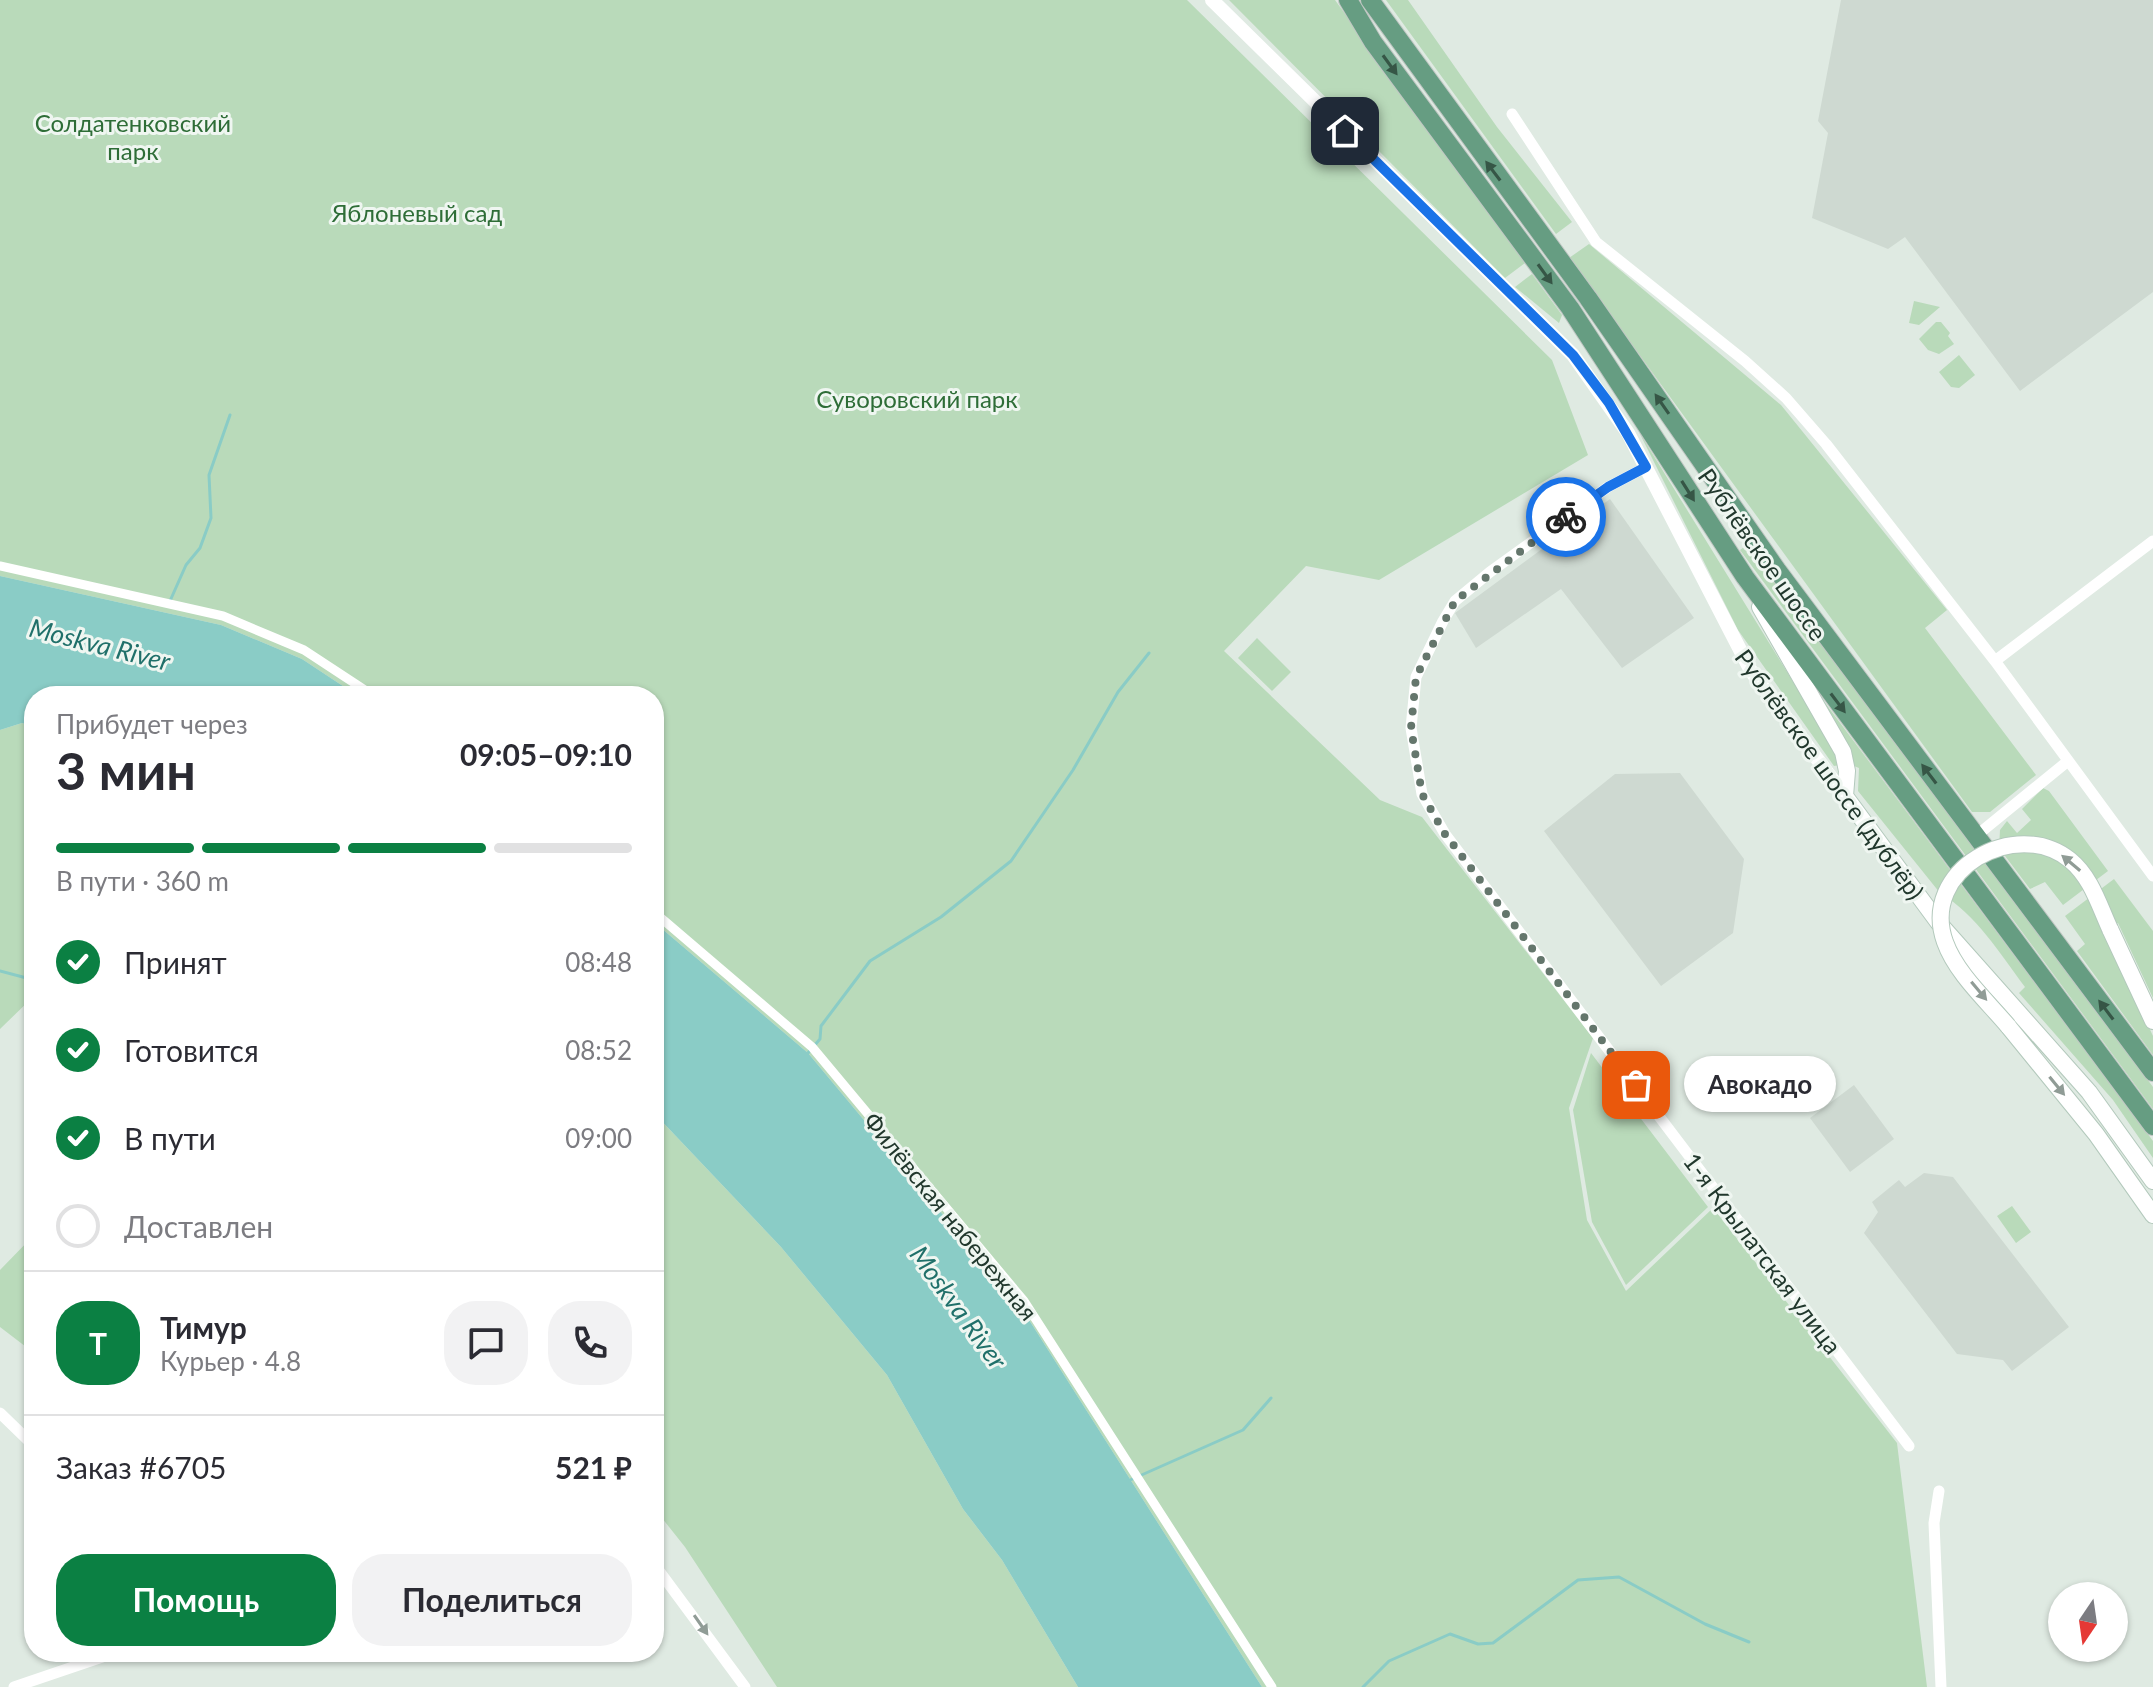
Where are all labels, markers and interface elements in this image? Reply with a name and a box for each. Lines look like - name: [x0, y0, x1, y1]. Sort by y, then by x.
- one-way arrow: [1382, 55, 1398, 76]
- pin: [1311, 97, 1379, 165]
- park label: Солдатенковский парк: [35, 108, 231, 165]
- icon: home: [1323, 109, 1367, 153]
- one-way arrow: [1486, 160, 1502, 181]
- park label: Яблоневый сад: [331, 198, 502, 227]
- one-way arrow: [1536, 264, 1552, 285]
- park label: Суворовский парк: [816, 384, 1018, 413]
- one-way arrow: [1655, 394, 1670, 415]
- street label: Рублёвское шоссе: [1693, 462, 1833, 646]
- courier: [1526, 477, 1606, 557]
- one-way arrow: [1681, 480, 1695, 502]
- icon: bike: [1544, 495, 1588, 539]
- water label: Moskva River: [26, 611, 175, 677]
- street label: Рублёвское шоссе (дублёр): [1729, 643, 1931, 905]
- one-way arrow: [1830, 693, 1846, 713]
- text: Прибудет через: [56, 708, 248, 740]
- text: 09:05–09:10: [460, 736, 632, 772]
- text: 3 мин: [56, 739, 196, 801]
- one-way arrow: [1922, 763, 1937, 784]
- one-way arrow: [2062, 855, 2082, 872]
- text: В пути · 360 m: [56, 865, 229, 897]
- icon: check: [56, 940, 100, 984]
- text: Принят: [124, 944, 227, 980]
- text: 08:48: [565, 946, 632, 978]
- one-way arrow: [1970, 980, 1987, 1000]
- one-way arrow: [2098, 1000, 2114, 1020]
- icon: check: [56, 1028, 100, 1072]
- text: Готовится: [124, 1032, 259, 1068]
- text: 08:52: [565, 1034, 632, 1066]
- pin: [1602, 1051, 1670, 1119]
- callout: Авокадо: [1684, 1057, 1836, 1113]
- icon: bag: [1614, 1063, 1658, 1107]
- text: Авокадо: [1708, 1068, 1812, 1100]
- one-way arrow: [2049, 1076, 2065, 1096]
- street label: Филёвская набережная: [858, 1106, 1044, 1326]
- icon: check: [56, 1116, 100, 1160]
- text: В пути: [124, 1120, 216, 1156]
- text: 09:00: [565, 1122, 632, 1154]
- street label: 1-я Крылатская улица: [1678, 1147, 1848, 1359]
- text: Доставлен: [124, 1208, 273, 1244]
- water label: Moskva River: [904, 1239, 1015, 1376]
- button: chat: [444, 1301, 528, 1385]
- button: phone: [548, 1301, 632, 1385]
- text: Тимур: [160, 1309, 247, 1345]
- text: Т: [89, 1325, 107, 1361]
- text: Курьер · 4.8: [160, 1345, 301, 1377]
- text: Заказ #6705: [56, 1449, 227, 1485]
- text: 521 ₽: [555, 1449, 632, 1485]
- button: Помощь: [56, 1554, 336, 1646]
- button: Поделиться: [352, 1554, 632, 1646]
- north arrow: [2048, 1582, 2128, 1662]
- map controls: [2048, 1582, 2128, 1662]
- one-way arrow: [693, 1614, 708, 1635]

